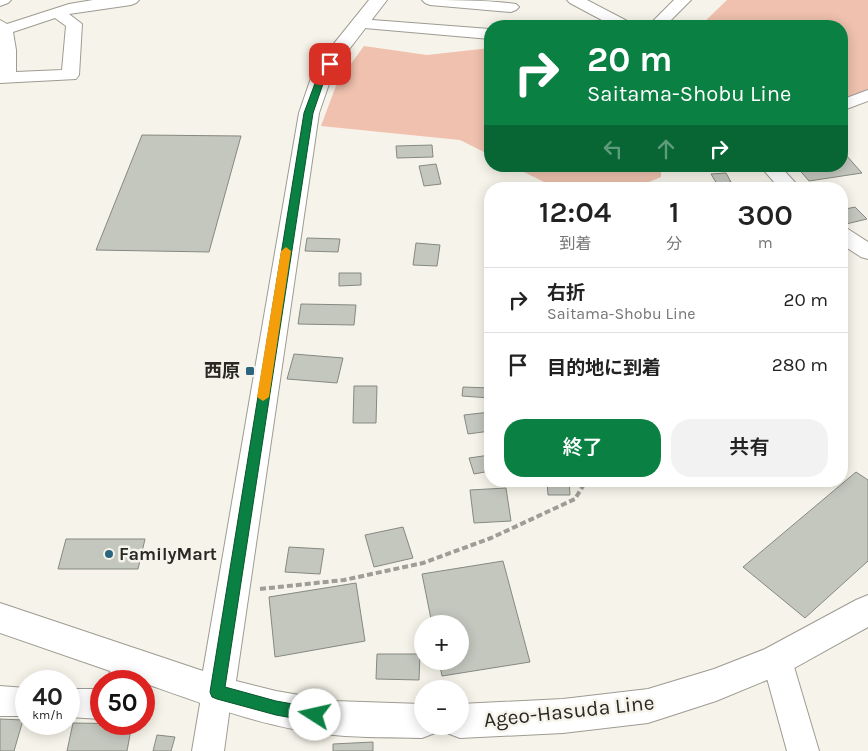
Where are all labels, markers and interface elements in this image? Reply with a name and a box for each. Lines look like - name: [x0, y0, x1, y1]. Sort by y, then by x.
- text: 20 m: [587, 39, 672, 80]
- icon: right: [504, 40, 569, 105]
- pin: [309, 43, 351, 85]
- icon: arrive: [316, 50, 344, 78]
- text: Saitama-Shobu Line: [587, 81, 791, 107]
- icon: left: [599, 135, 627, 163]
- icon: ahead: [652, 135, 680, 163]
- icon: right: [705, 135, 733, 163]
- text: 12:04: [539, 194, 611, 230]
- text: 1: [669, 194, 680, 230]
- text: 300: [737, 197, 793, 233]
- text: m: [758, 233, 773, 252]
- text: 到着: [559, 234, 591, 253]
- text: 分: [666, 234, 682, 253]
- text: 右折: [547, 282, 585, 304]
- icon: right: [504, 286, 532, 314]
- text: 20 m: [783, 289, 828, 311]
- text: Saitama-Shobu Line: [547, 304, 696, 323]
- icon: arrive: [504, 351, 532, 379]
- text: 280 m: [772, 354, 828, 376]
- text: 目的地に到着: [547, 357, 661, 379]
- place label: 西原: [204, 360, 240, 382]
- marker: 西原: [244, 365, 256, 377]
- button: 終了: [504, 419, 661, 477]
- button: 共有: [671, 419, 828, 477]
- place label: FamilyMart: [119, 543, 217, 565]
- marker: FamilyMart: [103, 548, 115, 560]
- map controls: [414, 615, 469, 735]
- button: +: [414, 615, 469, 670]
- speed limit sign: 50: [90, 670, 155, 735]
- button: −: [414, 680, 469, 735]
- text: 40: [32, 682, 63, 711]
- position arrow: [288, 688, 340, 740]
- street label: Ageo-Hasuda Line: [483, 690, 655, 732]
- text: km/h: [32, 708, 63, 722]

